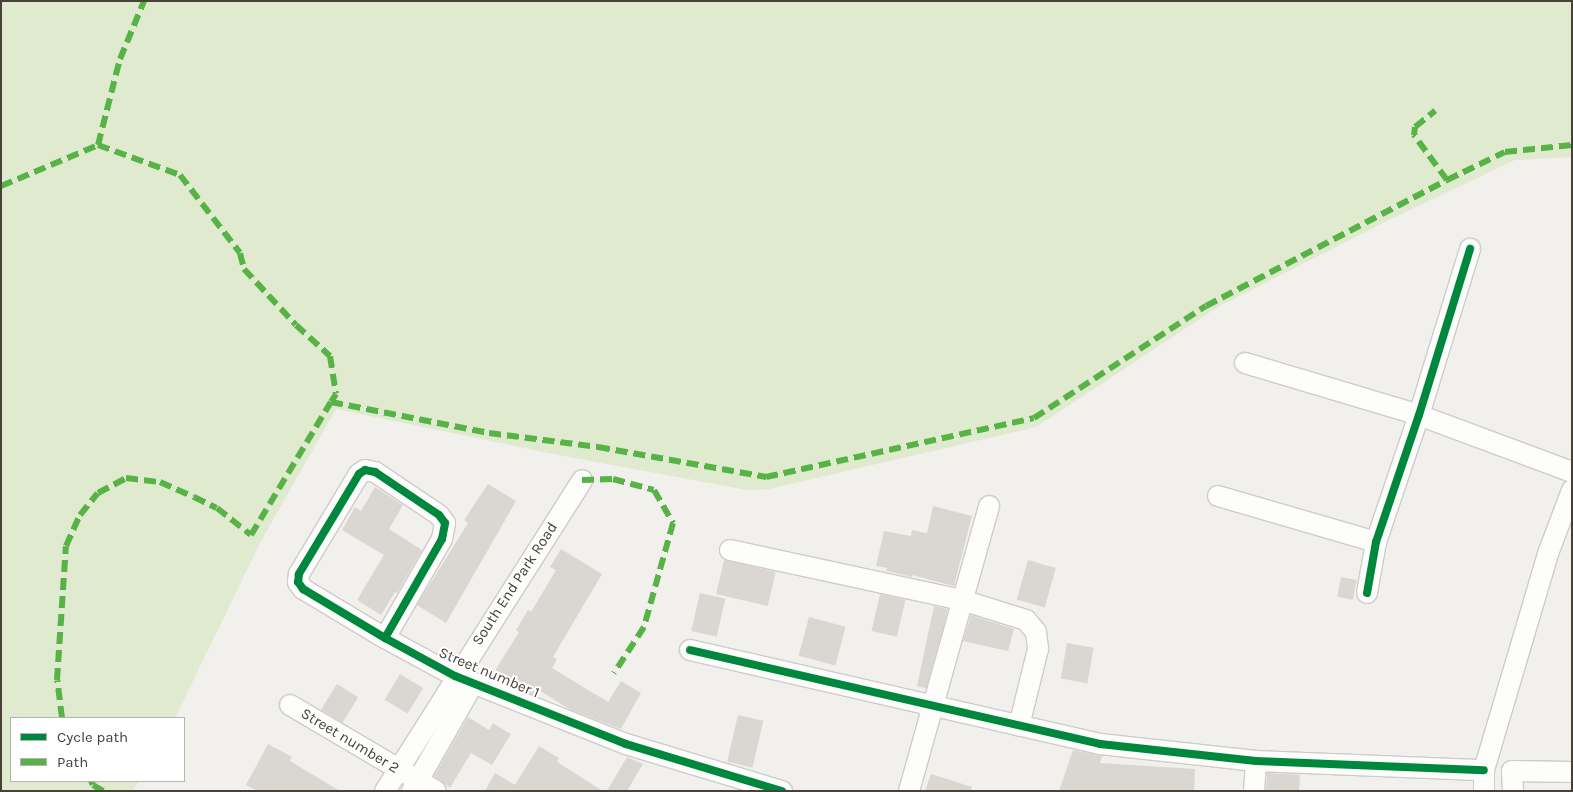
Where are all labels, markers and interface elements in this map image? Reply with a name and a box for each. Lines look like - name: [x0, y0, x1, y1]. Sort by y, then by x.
- street label: South End Park Road: [468, 519, 562, 649]
- street label: Street number 1: [436, 644, 542, 702]
- street label: Street number 2: [298, 705, 402, 777]
- legend: [10, 717, 185, 782]
- text: Cycle path: [57, 728, 128, 746]
- text: Path: [57, 753, 88, 771]

